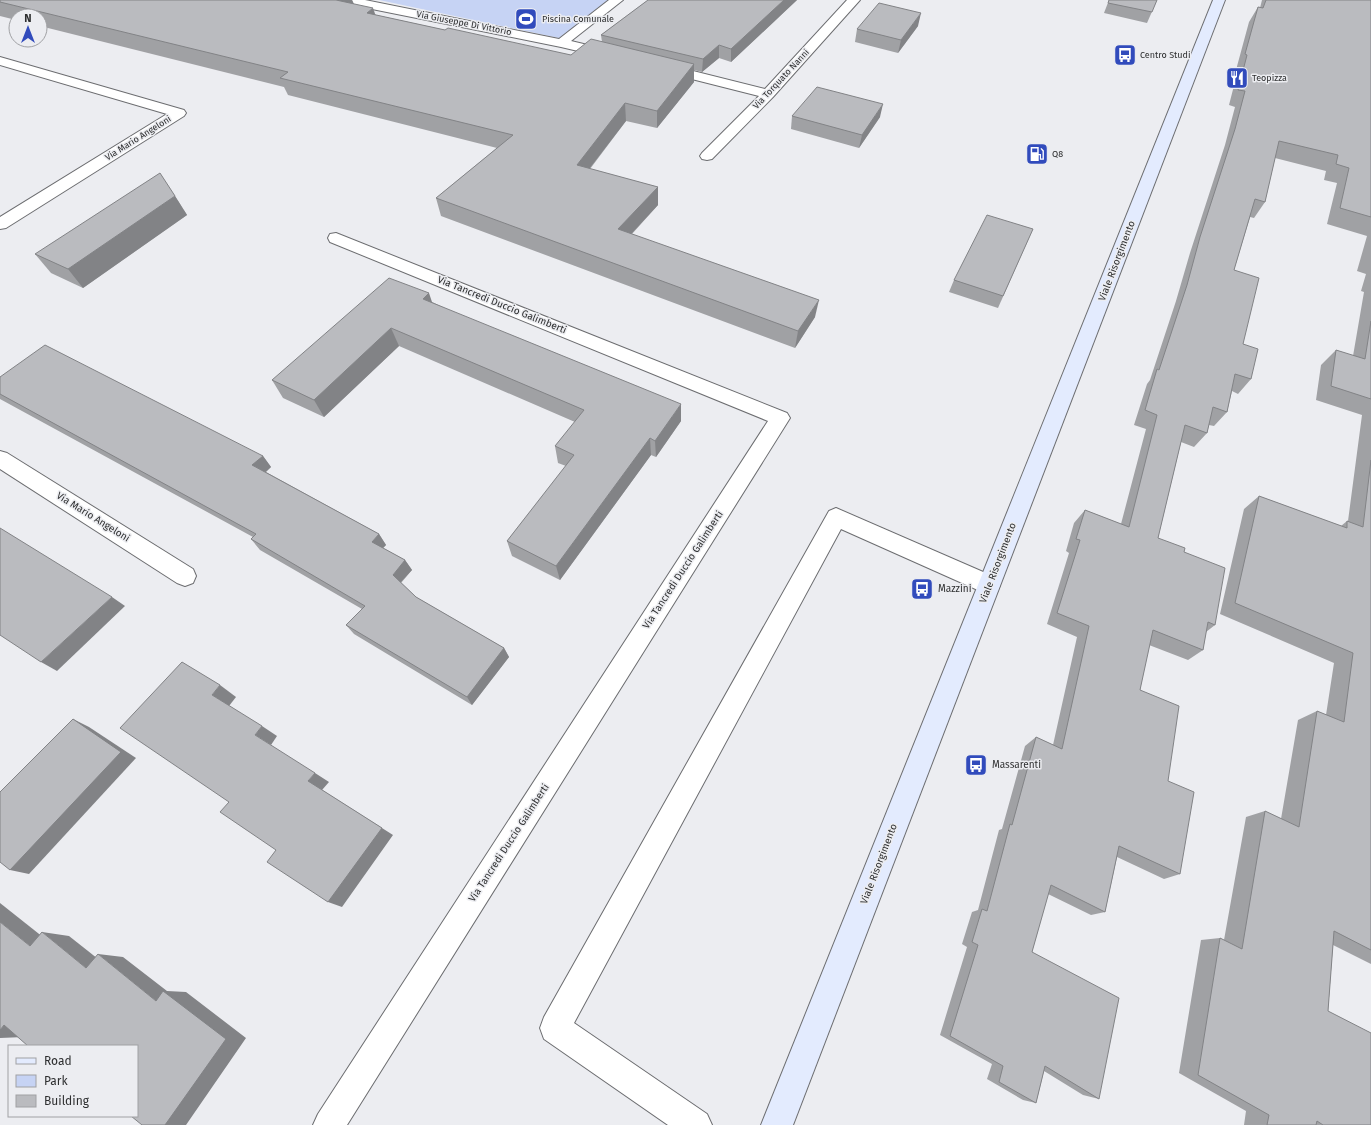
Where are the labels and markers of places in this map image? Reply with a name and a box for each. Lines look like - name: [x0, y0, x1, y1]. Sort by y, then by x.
- sports icon: Piscina Comunale: [513, 6, 539, 32]
- place label: Piscina Comunale: [542, 14, 614, 24]
- bus stop icon: Centro Studi: [1112, 42, 1138, 68]
- place label: Centro Studi: [1140, 50, 1190, 60]
- restaurant icon: Teopizza: [1224, 65, 1250, 91]
- place label: Teopizza: [1252, 73, 1287, 83]
- fuel station icon: Q8: [1024, 141, 1050, 167]
- place label: Q8: [1052, 149, 1063, 159]
- bus stop icon: Mazzini: [909, 576, 935, 602]
- place label: Mazzini: [938, 583, 972, 595]
- bus stop icon: Massarenti: [963, 752, 989, 778]
- place label: Massarenti: [992, 759, 1041, 771]

